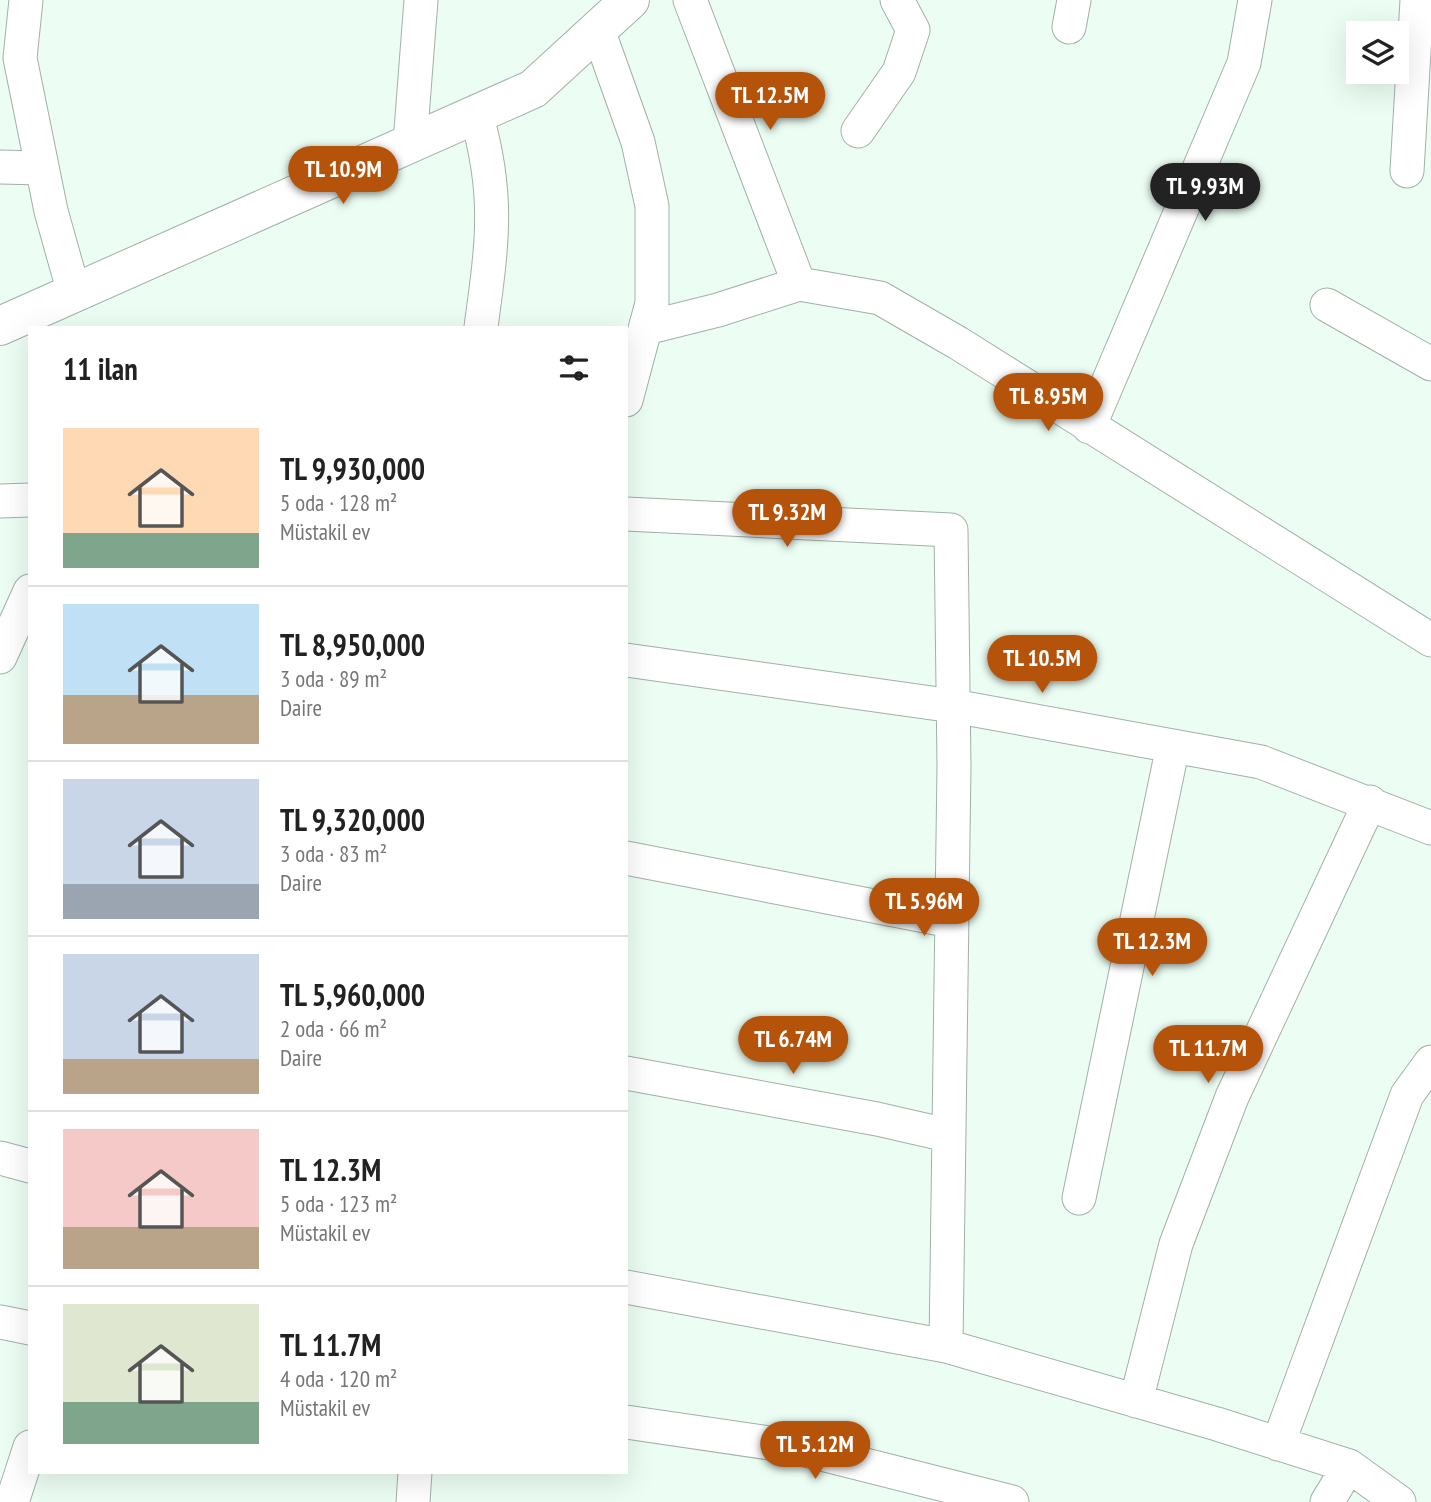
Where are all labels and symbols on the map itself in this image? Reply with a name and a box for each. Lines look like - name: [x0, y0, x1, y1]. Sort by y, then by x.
- pin: TL 12.5M: [698, 72, 842, 132]
- pin: TL 10.9M: [271, 146, 415, 206]
- pin: TL 9.93M: [1133, 164, 1277, 223]
- pin: TL 8.95M: [976, 374, 1120, 433]
- pin: TL 9.32M: [715, 490, 859, 549]
- pin: TL 10.5M: [970, 636, 1114, 695]
- pin: TL 5.96M: [852, 878, 996, 938]
- pin: TL 12.3M: [1080, 918, 1224, 978]
- pin: TL 6.74M: [721, 1016, 865, 1076]
- pin: TL 11.7M: [1136, 1026, 1280, 1085]
- pin: TL 5.12M: [743, 1422, 887, 1481]

